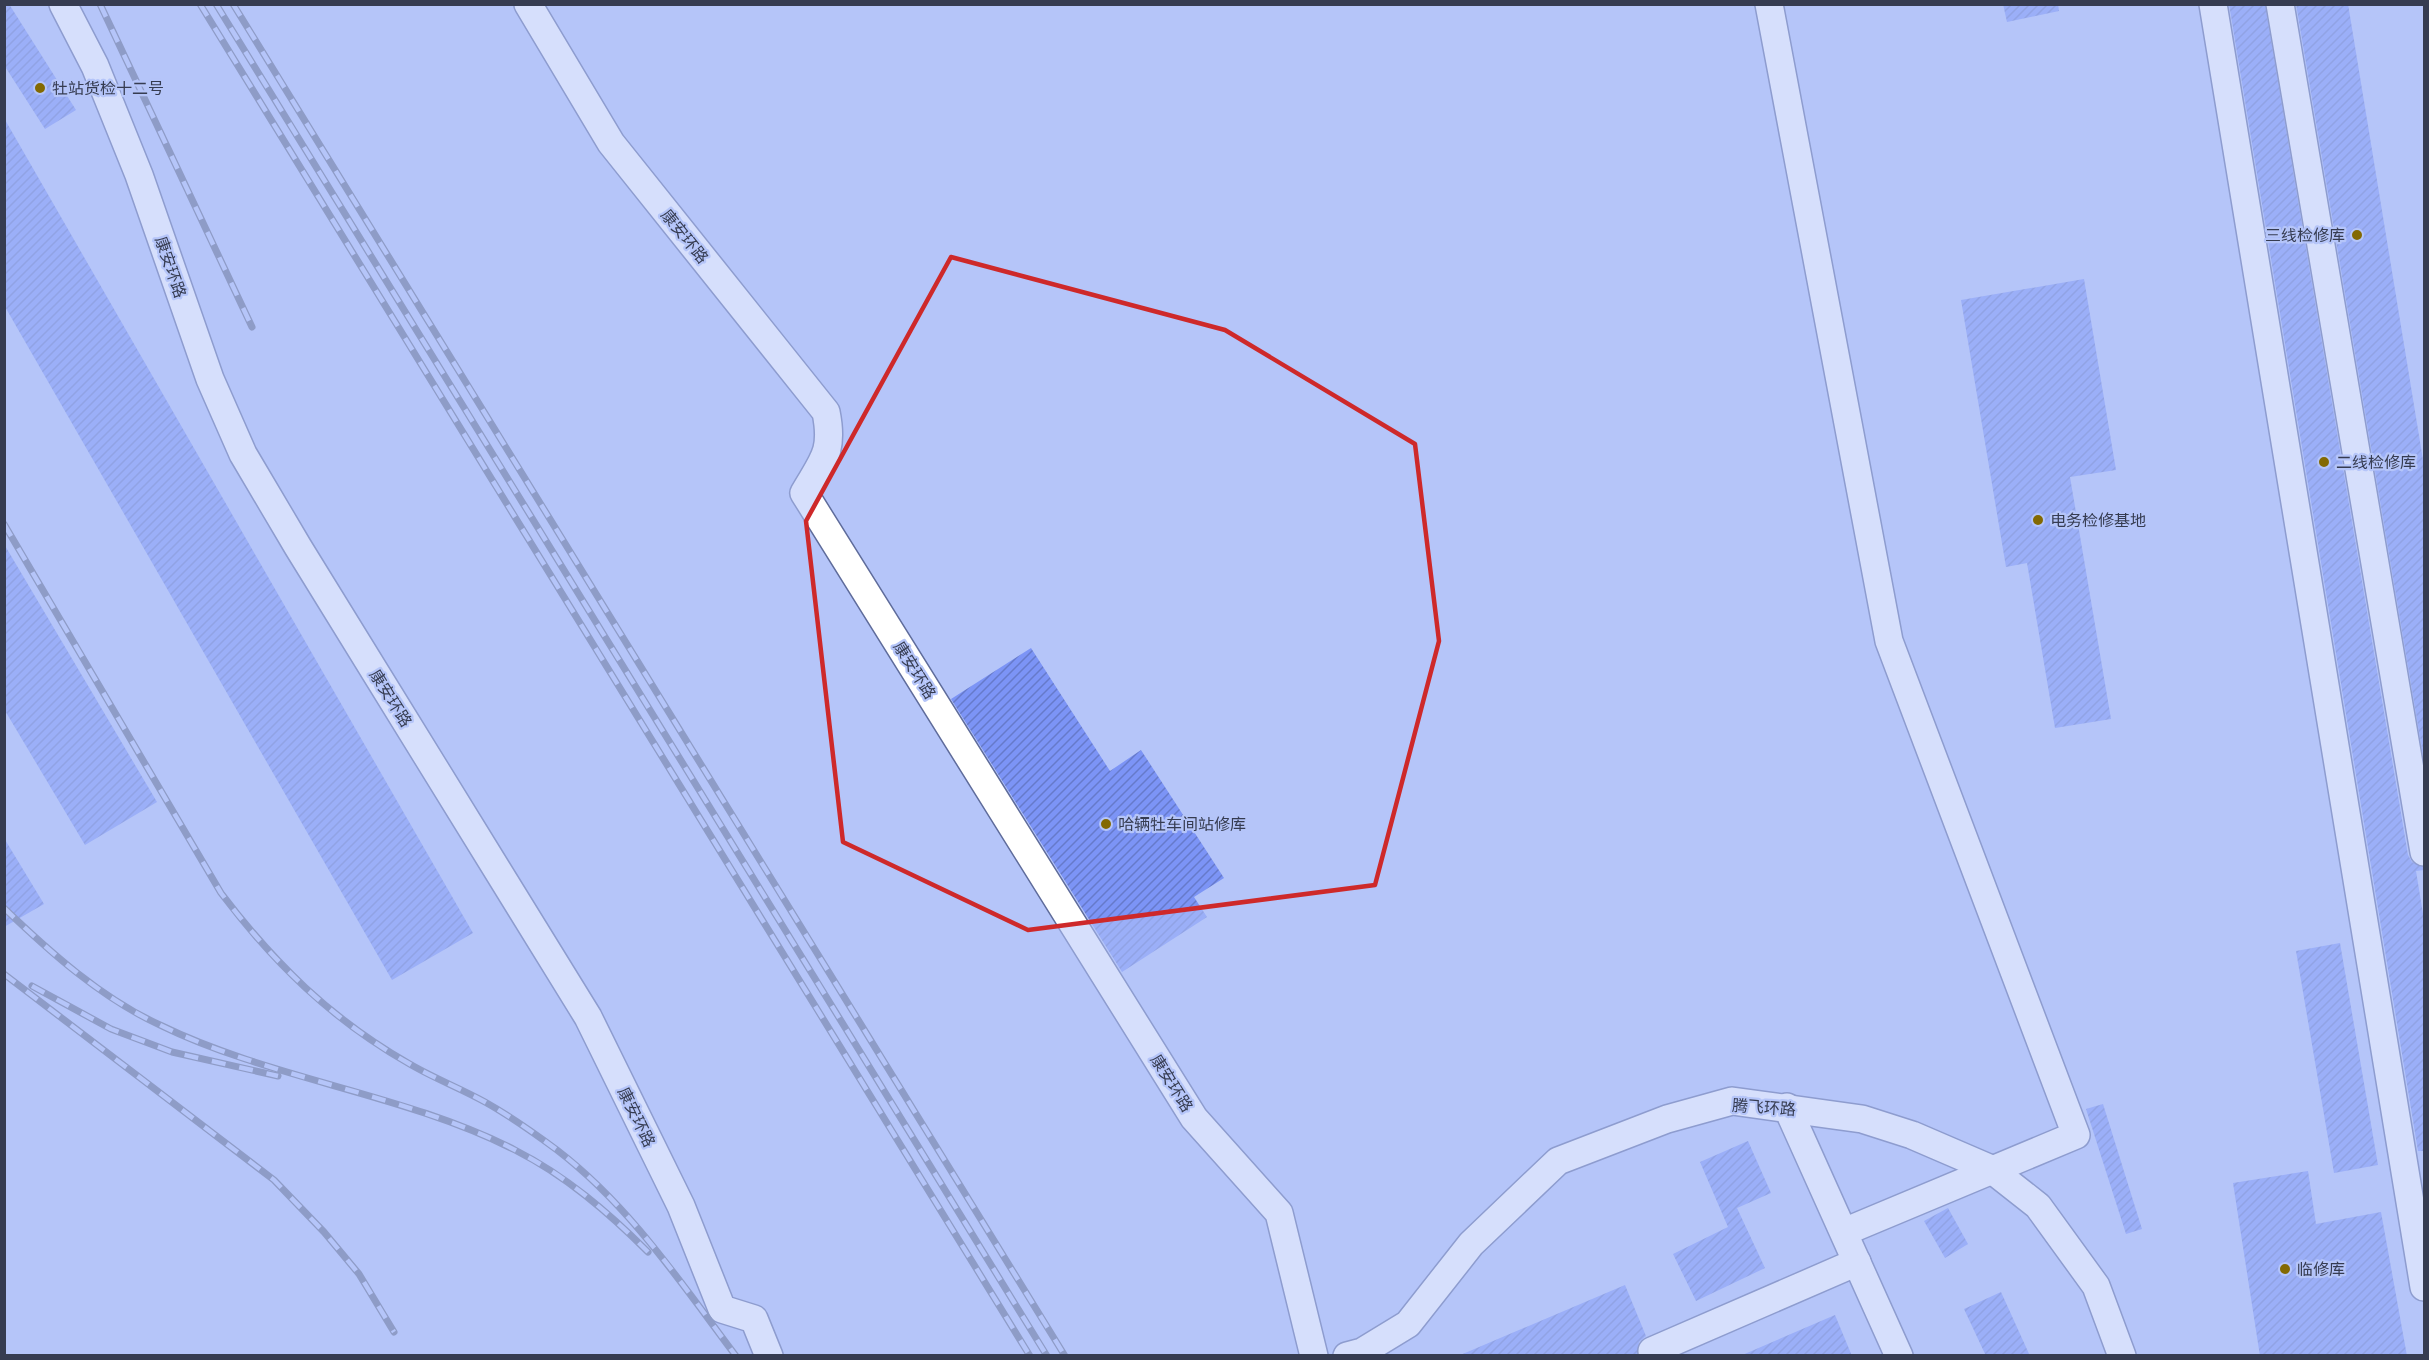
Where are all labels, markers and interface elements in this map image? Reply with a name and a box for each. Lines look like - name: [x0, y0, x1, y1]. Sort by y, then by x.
- place label: 牡站货检十二号: [52, 78, 164, 99]
- marker: 牡站货检十二号: [33, 81, 47, 95]
- street label: 康安环路: [656, 205, 713, 268]
- place label: 三线检修库: [2265, 225, 2345, 246]
- marker: 三线检修库: [2350, 228, 2364, 242]
- street label: 康安环路: [150, 233, 191, 301]
- place label: 二线检修库: [2336, 452, 2416, 473]
- marker: 二线检修库: [2317, 455, 2331, 469]
- place label: 电务检修基地: [2050, 510, 2146, 531]
- marker: 电务检修基地: [2031, 513, 2045, 527]
- street label: 康安环路: [889, 638, 940, 703]
- street label: 康安环路: [365, 666, 416, 731]
- place label: 哈辆牡车间站修库: [1118, 814, 1246, 835]
- marker: 哈辆牡车间站修库: [1099, 817, 1113, 831]
- street label: 康安环路: [1146, 1051, 1197, 1116]
- street label: 康安环路: [613, 1084, 660, 1151]
- street label: 腾飞环路: [1731, 1095, 1797, 1120]
- place label: 临修库: [2297, 1259, 2345, 1280]
- marker: 临修库: [2278, 1262, 2292, 1276]

